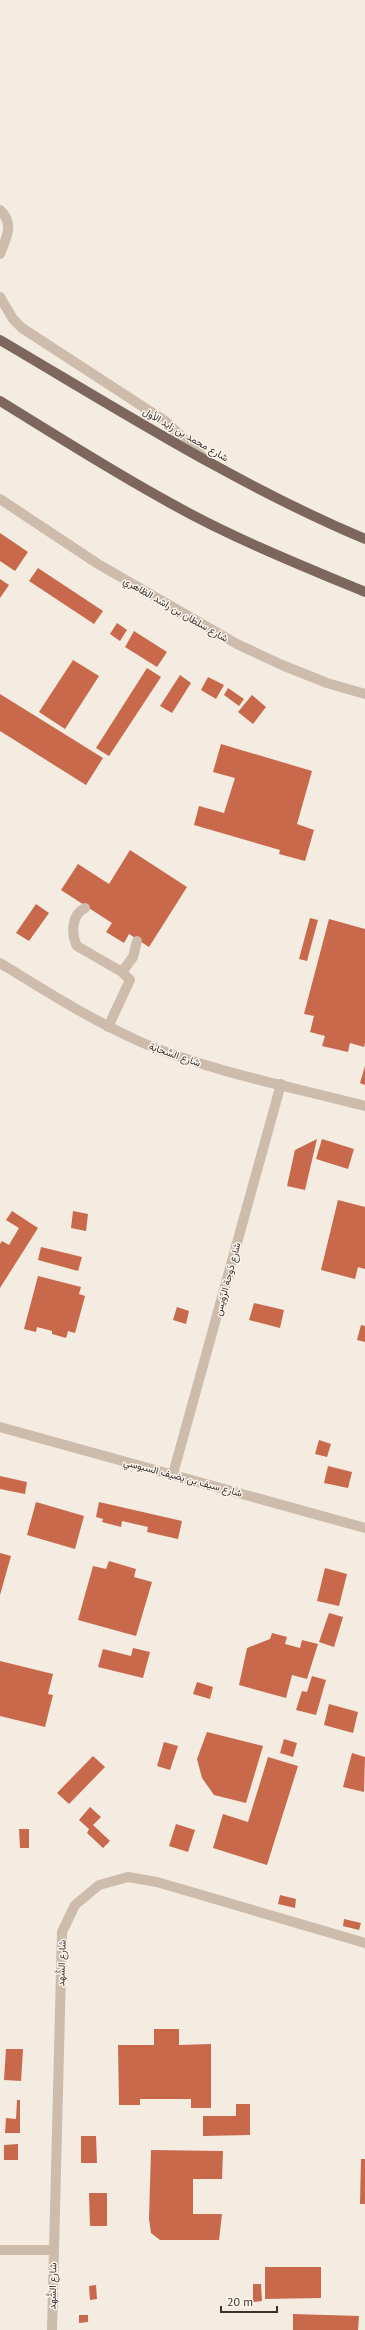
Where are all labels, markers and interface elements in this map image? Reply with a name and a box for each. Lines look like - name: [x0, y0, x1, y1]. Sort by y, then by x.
- street label: شارع محمد بن زايد الأول: [141, 405, 231, 464]
- street label: شارع سلطان بن راشد الظاهري: [120, 574, 231, 647]
- street label: شارع السَّحابة: [147, 1040, 203, 1069]
- street label: شارع دَوحة الرِّوَيس: [211, 1241, 244, 1317]
- street label: شارع سيف بن يضيف السبوسي: [122, 1455, 244, 1502]
- street label: شارع الشَّهد: [53, 1939, 69, 1987]
- street label: شارع الشَّهد: [44, 2262, 59, 2309]
- scale bar: [221, 2288, 277, 2314]
- text: 20 m: [227, 2294, 253, 2309]

